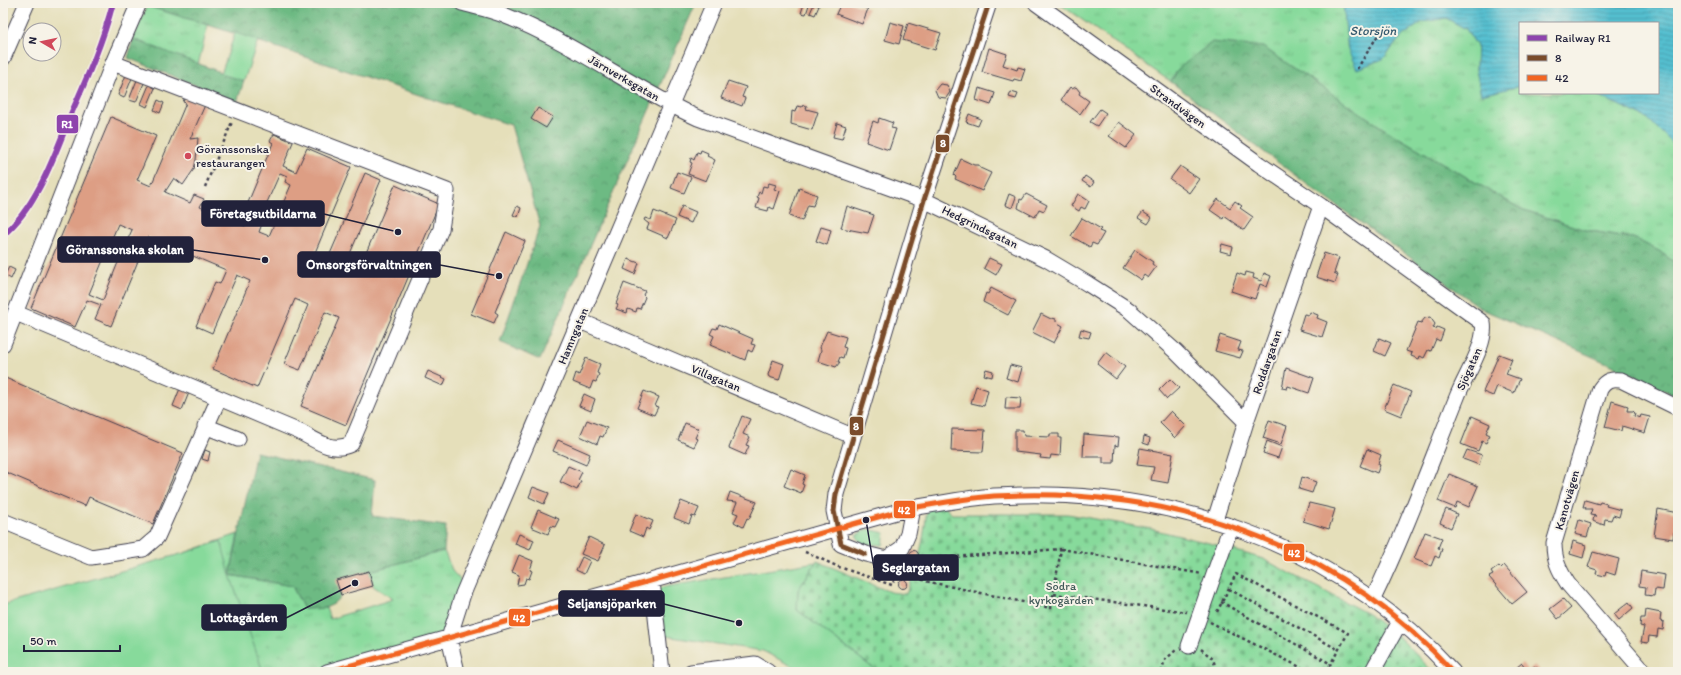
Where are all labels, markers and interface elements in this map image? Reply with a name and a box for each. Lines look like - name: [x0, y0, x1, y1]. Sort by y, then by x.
- north arrow: [22, 22, 62, 62]
- legend: [1519, 22, 1659, 94]
- water label: Storsjön: [1350, 23, 1396, 38]
- text: Railway R1: [1555, 31, 1611, 45]
- text: N: [26, 36, 40, 45]
- text: 8: [1555, 51, 1562, 65]
- street label: Järnverksgatan: [586, 52, 662, 104]
- text: 42: [1555, 71, 1569, 85]
- street label: Strandvägen: [1147, 81, 1209, 131]
- line badge: R1: [56, 114, 79, 134]
- text: R1: [61, 118, 74, 131]
- line badge: 8: [935, 134, 950, 153]
- text: 8: [940, 137, 946, 150]
- place label: Göranssonska restaurangen: [196, 142, 270, 170]
- marker: Göranssonska restaurangen: [183, 151, 193, 161]
- callout: Företagsutbildarna: [202, 201, 324, 226]
- street label: Hedgrindsgatan: [940, 202, 1021, 252]
- text: Företagsutbildarna: [210, 206, 316, 222]
- callout: Göranssonska skolan: [58, 237, 193, 262]
- text: Göranssonska skolan: [66, 242, 185, 257]
- callout: Omsorgsförvaltningen: [298, 252, 440, 277]
- text: Omsorgsförvaltningen: [306, 257, 433, 273]
- street label: Hamngatan: [555, 305, 591, 366]
- street label: Roddargatan: [1249, 328, 1285, 396]
- street label: Sjögatan: [1453, 345, 1485, 393]
- street label: Villagatan: [689, 361, 743, 395]
- line badge: 8: [849, 416, 864, 436]
- text: 8: [853, 420, 859, 433]
- street label: Kanotvägen: [1552, 468, 1582, 531]
- line badge: 42: [893, 500, 916, 519]
- text: 42: [898, 504, 910, 517]
- line badge: 42: [1283, 543, 1305, 562]
- text: 42: [1288, 547, 1300, 560]
- callout: Seglargatan: [874, 555, 958, 580]
- text: Seglargatan: [882, 560, 951, 576]
- park label: Södra kyrkogården: [1029, 579, 1094, 607]
- callout: Seljansjöparken: [559, 591, 664, 616]
- text: Seljansjöparken: [568, 596, 657, 612]
- callout: Lottagården: [202, 605, 286, 630]
- line badge: 42: [508, 608, 531, 627]
- text: Lottagården: [210, 610, 279, 626]
- text: 42: [513, 612, 525, 625]
- scale bar: [24, 627, 120, 653]
- text: 50 m: [30, 634, 56, 648]

